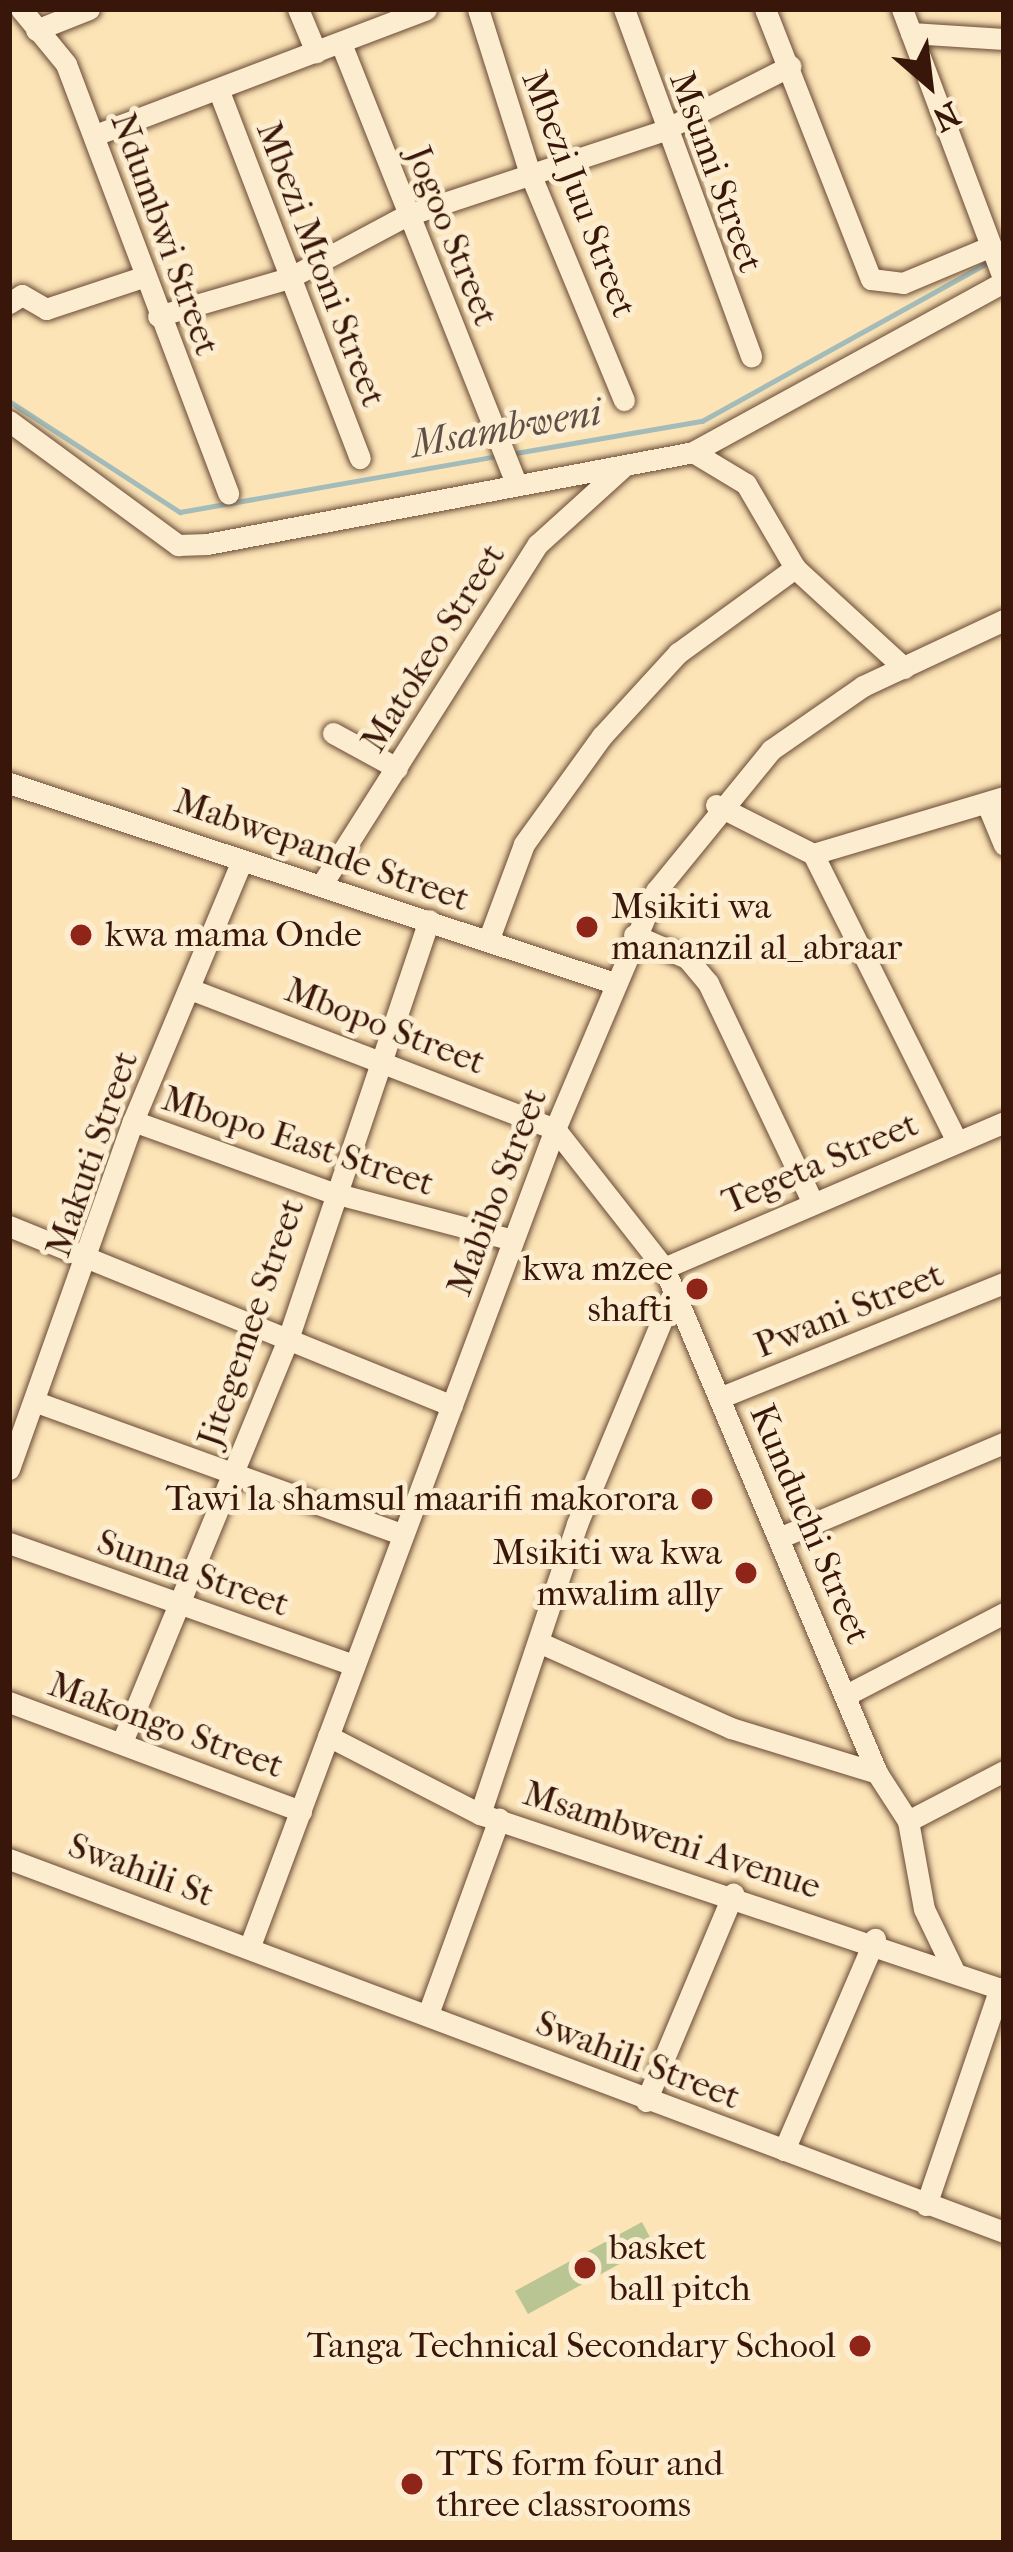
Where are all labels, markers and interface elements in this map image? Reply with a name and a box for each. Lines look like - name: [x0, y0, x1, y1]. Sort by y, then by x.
- north arrow: [869, 24, 989, 144]
- street label: Mbezi Juu Street: [512, 65, 646, 323]
- street label: Msumi Street: [660, 66, 772, 278]
- text: N: [926, 93, 966, 139]
- street label: Ndumbwi Street: [101, 107, 229, 361]
- street label: Mbezi Mtoni Street: [247, 116, 395, 412]
- street label: Jogoo Street: [396, 140, 508, 332]
- water label: Msambweni: [407, 388, 605, 468]
- street label: Matokeo Street: [352, 536, 514, 760]
- street label: Mabwepande Street: [169, 779, 475, 921]
- place label: Msikiti wa mananzil al_abraar: [611, 884, 902, 969]
- place label: kwa mama Onde: [105, 913, 362, 957]
- marker: Msikiti wa mananzil al_abraar: [574, 914, 600, 940]
- marker: kwa mama Onde: [68, 922, 94, 948]
- street label: Mbopo Street: [279, 968, 491, 1084]
- street label: Makuti Street: [37, 1046, 147, 1262]
- street label: Mbopo East Street: [157, 1077, 439, 1205]
- street label: Mabibo Street: [438, 1082, 556, 1302]
- street label: Tegeta Street: [716, 1102, 924, 1224]
- street label: Jitegemee Street: [188, 1193, 314, 1453]
- place label: kwa mzee shafti: [522, 1246, 673, 1331]
- street label: Pwani Street: [748, 1253, 950, 1367]
- marker: kwa mzee shafti: [684, 1276, 710, 1302]
- street label: Kunduchi Street: [740, 1398, 880, 1650]
- place label: Tawi la shamsul maarifi makorora: [166, 1477, 678, 1521]
- marker: Tawi la shamsul maarifi makorora: [689, 1486, 715, 1512]
- street label: Sunna Street: [91, 1520, 295, 1626]
- place label: Msikiti wa kwa mwalim ally: [493, 1530, 722, 1615]
- marker: Msikiti wa kwa mwalim ally: [733, 1560, 759, 1586]
- street label: Makongo Street: [43, 1663, 289, 1787]
- street label: Msambweni Avenue: [518, 1772, 826, 1908]
- street label: Swahili St: [62, 1824, 220, 1916]
- street label: Swahili Street: [530, 2001, 746, 2119]
- place label: basket ball pitch: [609, 2225, 751, 2310]
- marker: basket ball pitch: [572, 2255, 598, 2281]
- place label: Tanga Technical Secondary School: [307, 2324, 836, 2368]
- marker: Tanga Technical Secondary School: [847, 2333, 873, 2359]
- place label: TTS form four and three classrooms: [436, 2441, 723, 2526]
- marker: TTS form four and three classrooms: [399, 2471, 425, 2497]

